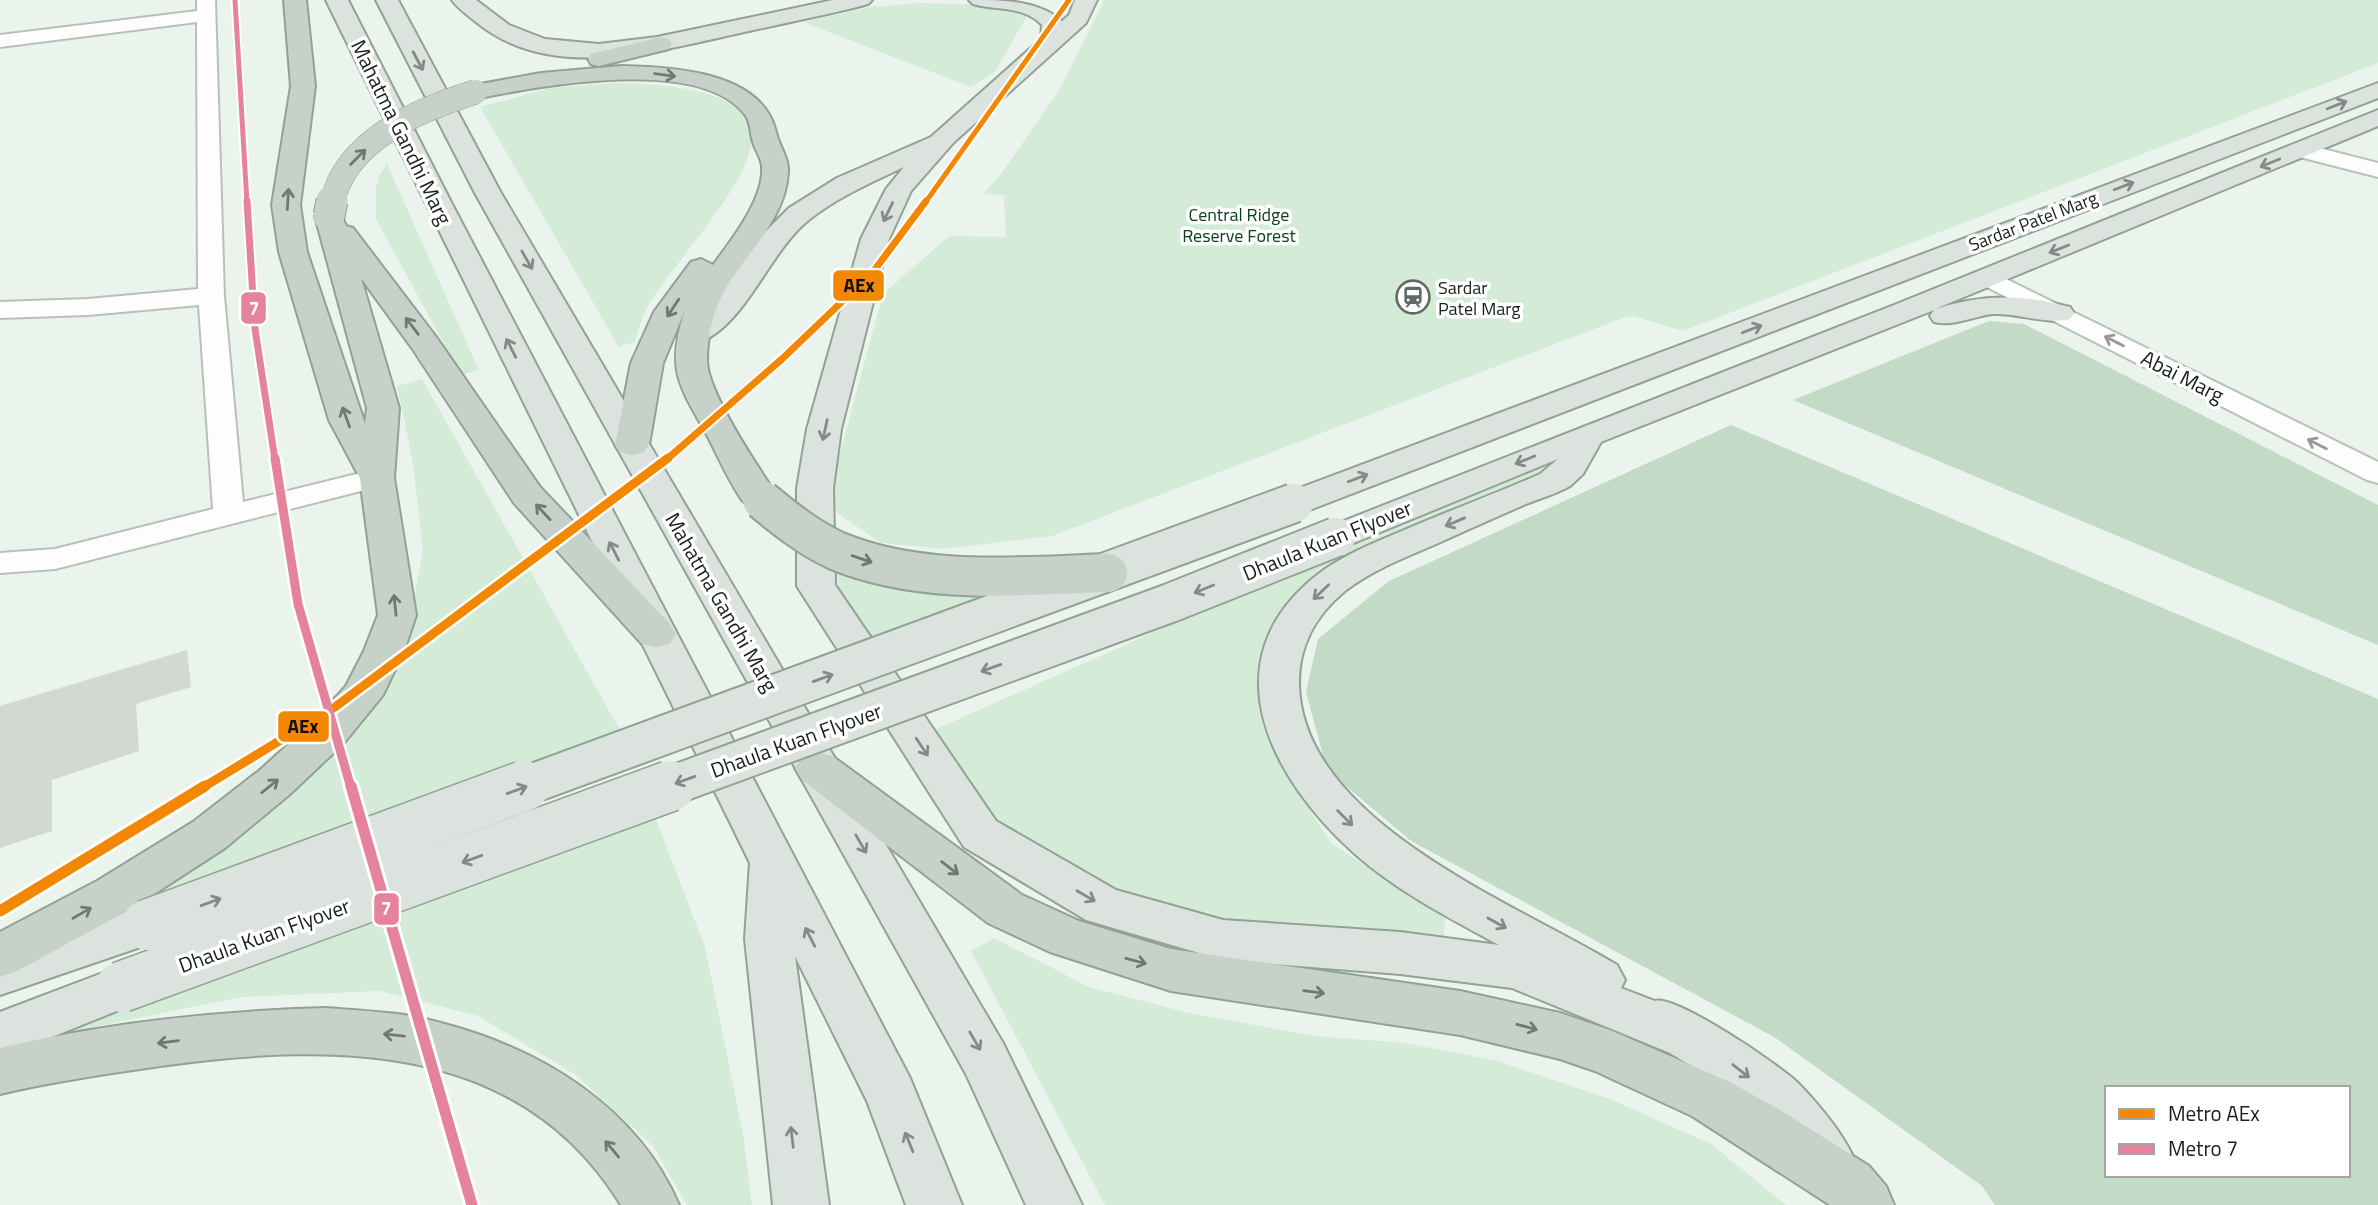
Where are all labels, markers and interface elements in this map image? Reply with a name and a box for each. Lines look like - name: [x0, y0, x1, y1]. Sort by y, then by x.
- street label: Mahatma Gandhi Marg: [343, 34, 461, 230]
- one-way arrow: [411, 50, 425, 70]
- one-way arrow: [653, 69, 675, 82]
- one-way arrow: [2325, 98, 2347, 111]
- one-way arrow: [349, 148, 366, 165]
- one-way arrow: [2260, 157, 2281, 170]
- one-way arrow: [2113, 179, 2135, 191]
- street label: Sardar Patel Marg: [1965, 184, 2101, 258]
- one-way arrow: [282, 188, 295, 210]
- one-way arrow: [881, 201, 895, 222]
- park label: Central Ridge Reserve Forest: [1182, 201, 1297, 249]
- one-way arrow: [2049, 243, 2071, 256]
- one-way arrow: [520, 250, 534, 270]
- line badge: AEx: [832, 269, 885, 302]
- text: AEx: [844, 270, 874, 299]
- place label: Sardar Patel Marg: [1438, 274, 1521, 322]
- station icon: Sardar Patel Marg: [1394, 278, 1432, 316]
- line badge: 7: [240, 291, 267, 325]
- text: 7: [249, 293, 259, 322]
- one-way arrow: [666, 298, 681, 317]
- one-way arrow: [404, 317, 419, 336]
- one-way arrow: [1740, 321, 1762, 334]
- one-way arrow: [2104, 334, 2125, 348]
- one-way arrow: [503, 338, 517, 359]
- street label: Abai Marg: [2136, 341, 2230, 411]
- one-way arrow: [339, 407, 351, 429]
- one-way arrow: [817, 418, 831, 441]
- one-way arrow: [2307, 436, 2328, 450]
- one-way arrow: [1515, 455, 1536, 468]
- one-way arrow: [1347, 471, 1369, 484]
- street label: Dhaula Kuan Flyover: [1237, 491, 1417, 589]
- one-way arrow: [534, 504, 551, 521]
- street label: Mahatma Gandhi Marg: [658, 506, 787, 698]
- one-way arrow: [1444, 517, 1466, 530]
- one-way arrow: [606, 541, 620, 562]
- one-way arrow: [850, 554, 872, 566]
- one-way arrow: [1194, 584, 1216, 597]
- one-way arrow: [1312, 584, 1330, 600]
- one-way arrow: [388, 594, 401, 616]
- one-way arrow: [980, 663, 1002, 676]
- one-way arrow: [811, 671, 833, 683]
- street label: Dhaula Kuan Flyover: [706, 694, 886, 786]
- line badge: AEx: [277, 710, 330, 743]
- text: AEx: [288, 711, 318, 740]
- one-way arrow: [915, 736, 929, 756]
- one-way arrow: [675, 775, 697, 787]
- one-way arrow: [261, 778, 279, 794]
- one-way arrow: [505, 783, 527, 795]
- one-way arrow: [1336, 809, 1353, 826]
- one-way arrow: [855, 833, 868, 854]
- one-way arrow: [461, 853, 483, 866]
- one-way arrow: [941, 860, 960, 875]
- street label: Dhaula Kuan Flyover: [174, 889, 354, 981]
- one-way arrow: [1075, 890, 1096, 903]
- line badge: 7: [373, 892, 400, 926]
- text: 7: [381, 893, 391, 922]
- one-way arrow: [200, 894, 222, 907]
- one-way arrow: [71, 906, 92, 919]
- one-way arrow: [1486, 916, 1507, 930]
- one-way arrow: [803, 927, 817, 948]
- one-way arrow: [1124, 955, 1147, 968]
- one-way arrow: [1302, 986, 1325, 999]
- one-way arrow: [1515, 1021, 1538, 1034]
- one-way arrow: [384, 1029, 406, 1042]
- one-way arrow: [968, 1031, 982, 1051]
- one-way arrow: [157, 1036, 180, 1049]
- one-way arrow: [1732, 1063, 1750, 1078]
- legend: [2105, 1086, 2350, 1177]
- text: Metro AEx: [2168, 1097, 2260, 1129]
- one-way arrow: [786, 1126, 799, 1149]
- one-way arrow: [902, 1131, 915, 1153]
- text: Metro 7: [2168, 1132, 2238, 1164]
- one-way arrow: [605, 1141, 620, 1159]

